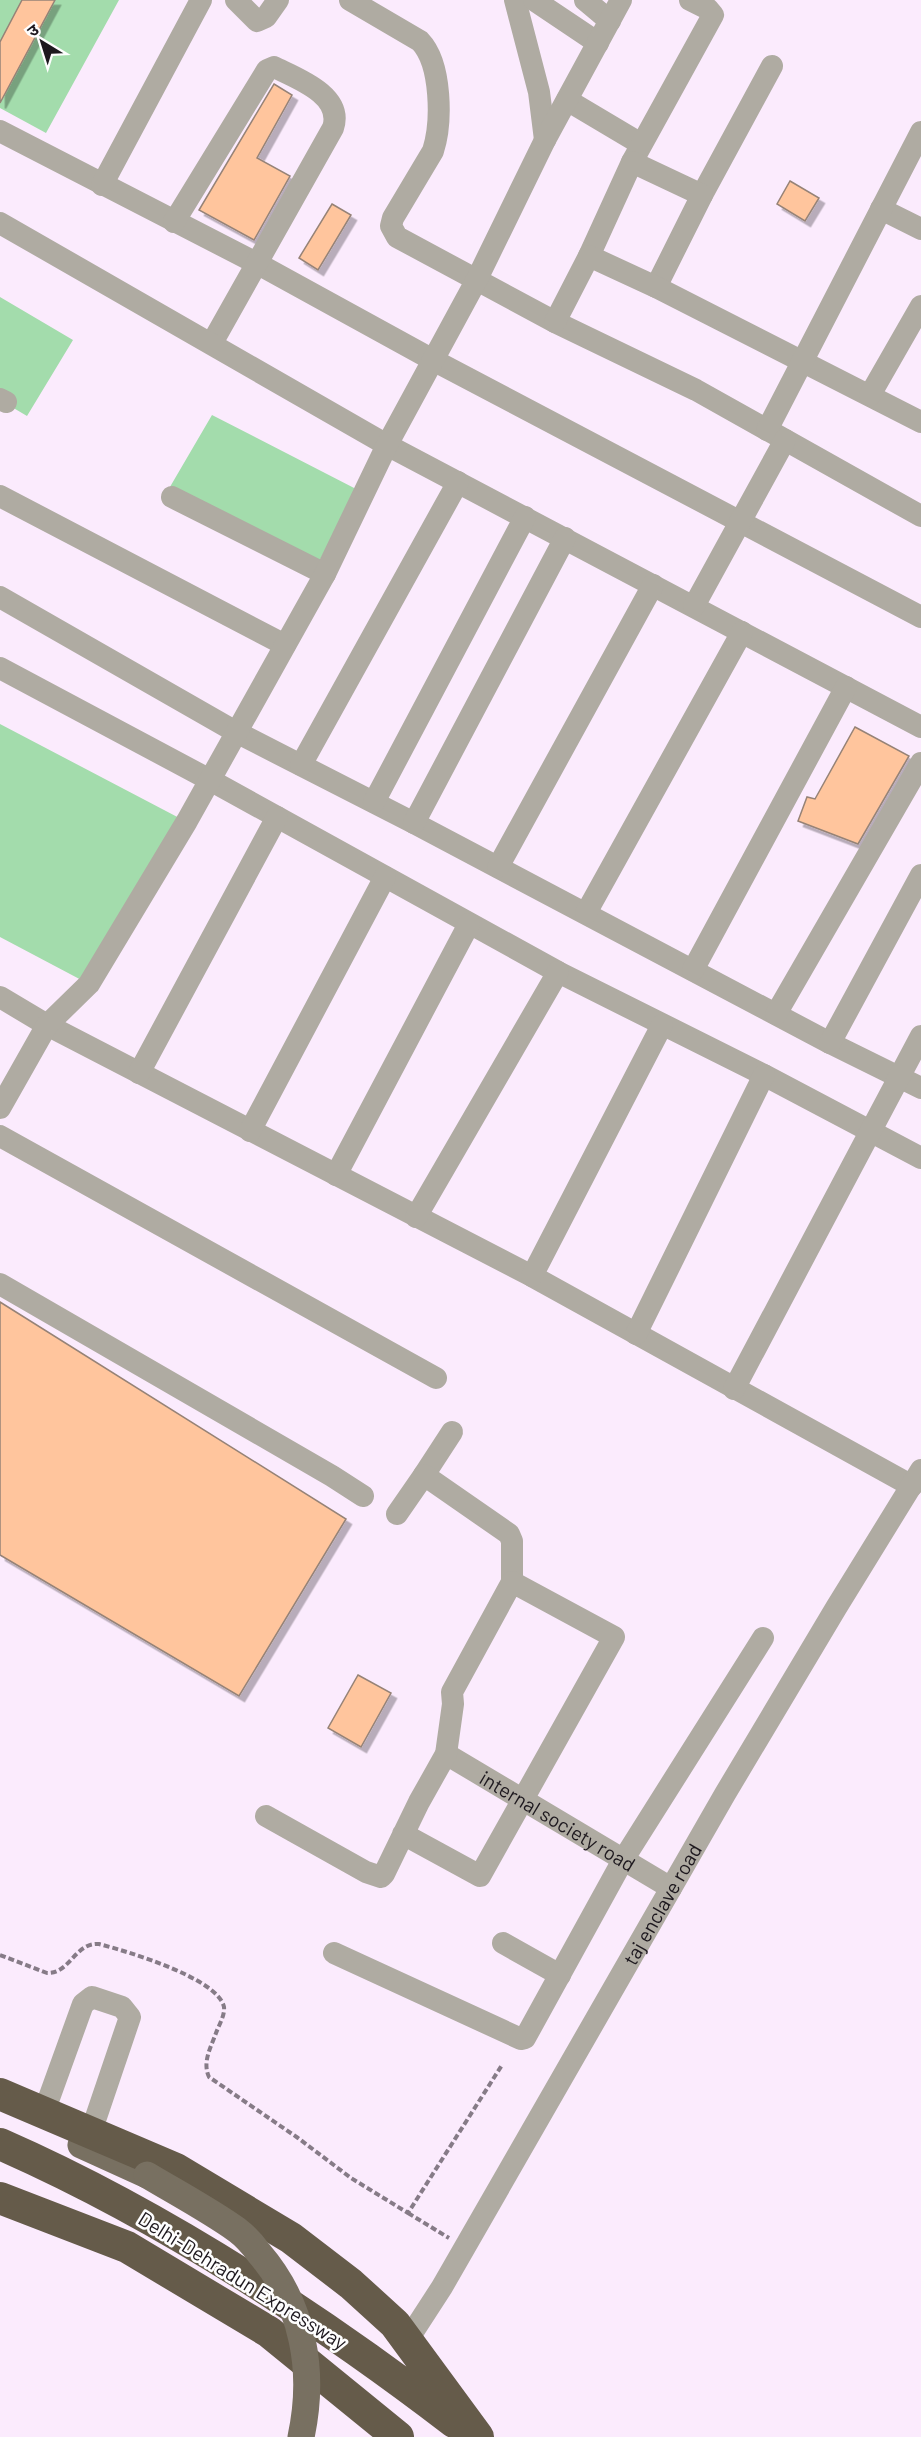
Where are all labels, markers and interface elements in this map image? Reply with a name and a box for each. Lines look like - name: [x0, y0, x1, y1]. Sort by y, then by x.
- north arrow: [12, 12, 72, 72]
- text: उ: [23, 19, 42, 40]
- street label: internal society road: [476, 1765, 640, 1876]
- street label: taj enclave road: [618, 1839, 706, 1969]
- street label: Delhi-Dehradun Expressway: [134, 2206, 352, 2354]

